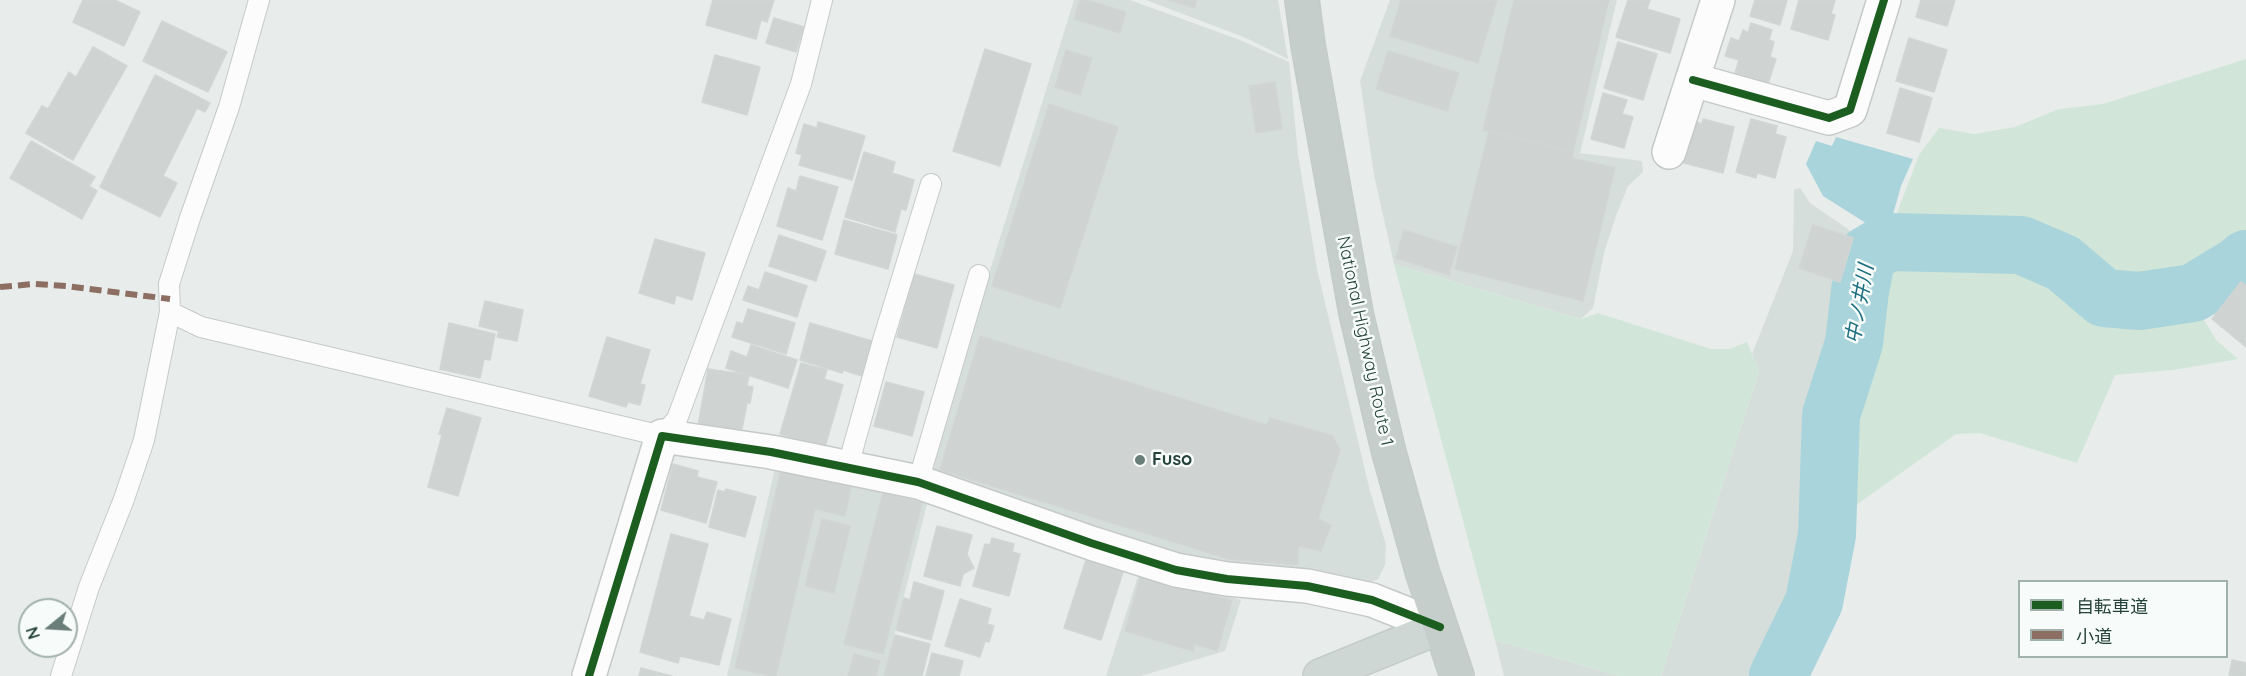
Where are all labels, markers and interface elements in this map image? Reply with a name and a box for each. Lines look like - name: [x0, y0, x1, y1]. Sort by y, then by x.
- street label: National Highway Route 1: [1332, 234, 1398, 448]
- water label: 中ノ井川: [1841, 263, 1879, 345]
- place label: Fuso: [1152, 449, 1192, 471]
- marker: Fuso: [1133, 453, 1147, 467]
- legend: [2018, 580, 2228, 658]
- text: 自転車道: [2076, 595, 2148, 618]
- north arrow: [18, 598, 78, 658]
- text: N: [21, 624, 44, 642]
- text: 小道: [2076, 625, 2112, 648]

